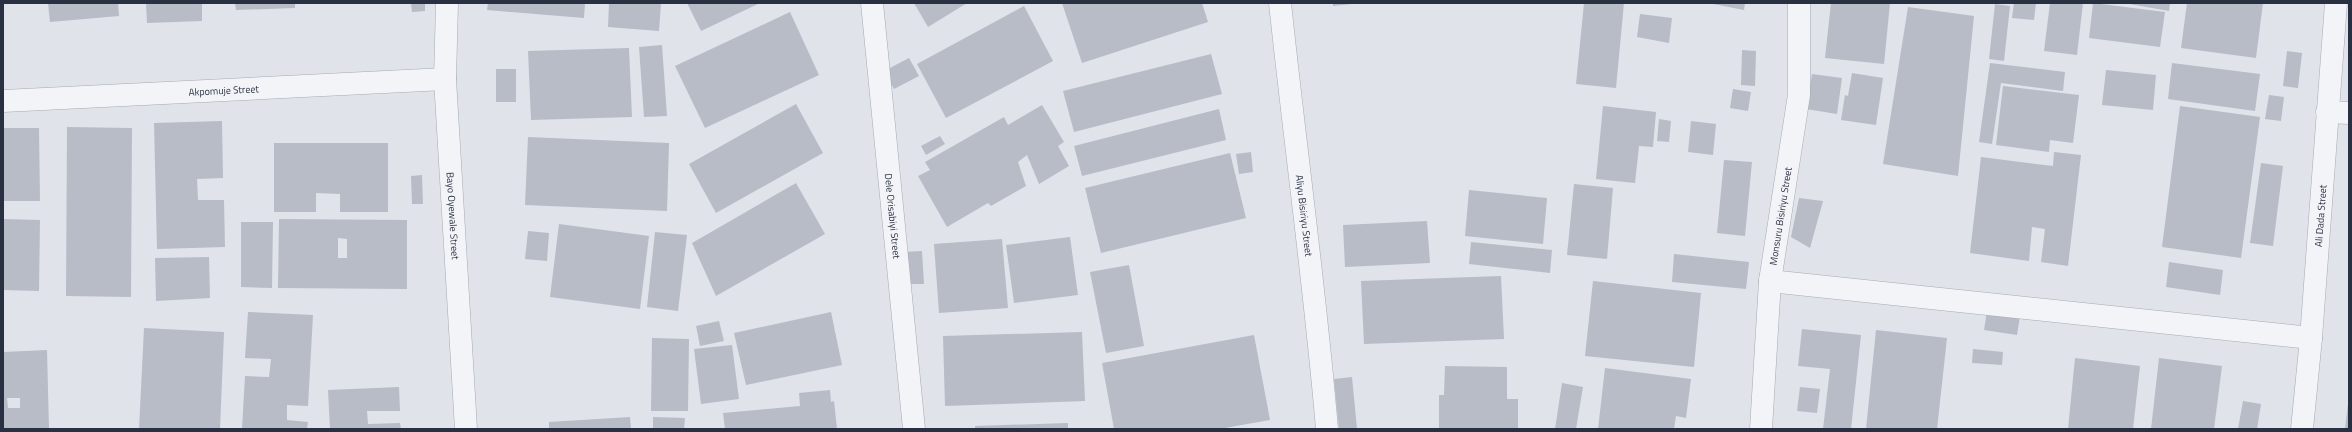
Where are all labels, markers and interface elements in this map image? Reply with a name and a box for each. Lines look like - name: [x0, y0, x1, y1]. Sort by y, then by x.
- street label: Akpomuje Street: [188, 81, 260, 99]
- street label: Monsuru Bisiriyu Street: [1765, 165, 1795, 266]
- street label: Bayo Oyewale Street: [443, 171, 463, 260]
- street label: Dele Orisabiyi Street: [881, 173, 905, 260]
- street label: Aliyu Bisiriyu Street: [1292, 174, 1317, 258]
- street label: Ali Dada Street: [2310, 184, 2330, 248]

